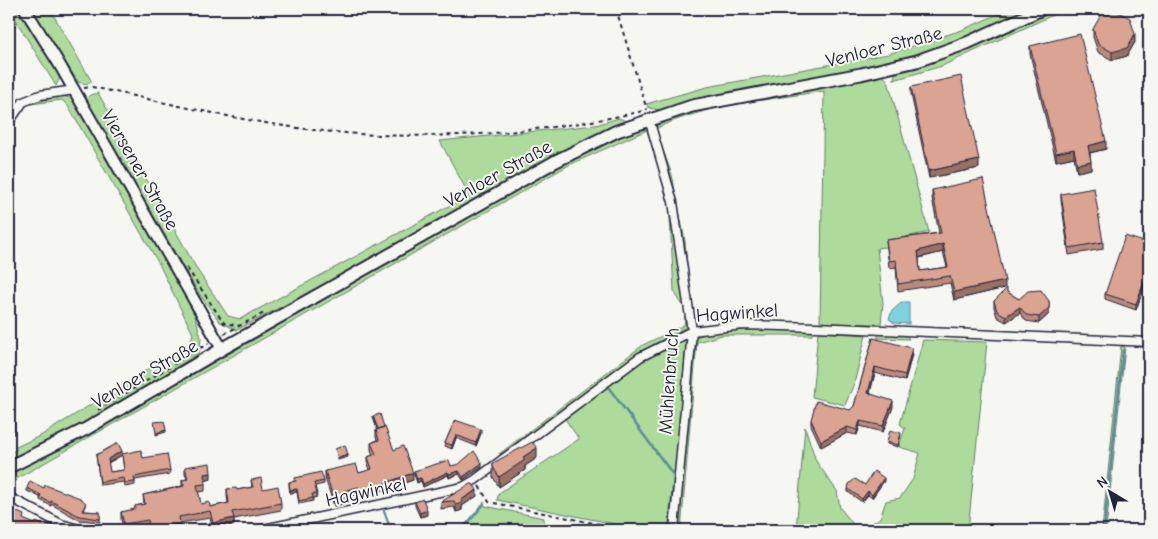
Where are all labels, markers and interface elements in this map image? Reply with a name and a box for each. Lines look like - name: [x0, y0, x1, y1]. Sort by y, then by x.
- street label: Venloer Straße: [824, 22, 944, 72]
- street label: Viersener Straße: [97, 106, 183, 234]
- street label: Venloer Straße: [441, 136, 555, 212]
- street label: Hagwinkel: [695, 299, 779, 327]
- street label: Mühlenbruch: [654, 327, 684, 435]
- street label: Venloer Straße: [88, 335, 202, 413]
- north arrow: [1086, 466, 1136, 516]
- street label: Hagwinkel: [323, 473, 409, 511]
- text: N: [1093, 473, 1111, 492]

